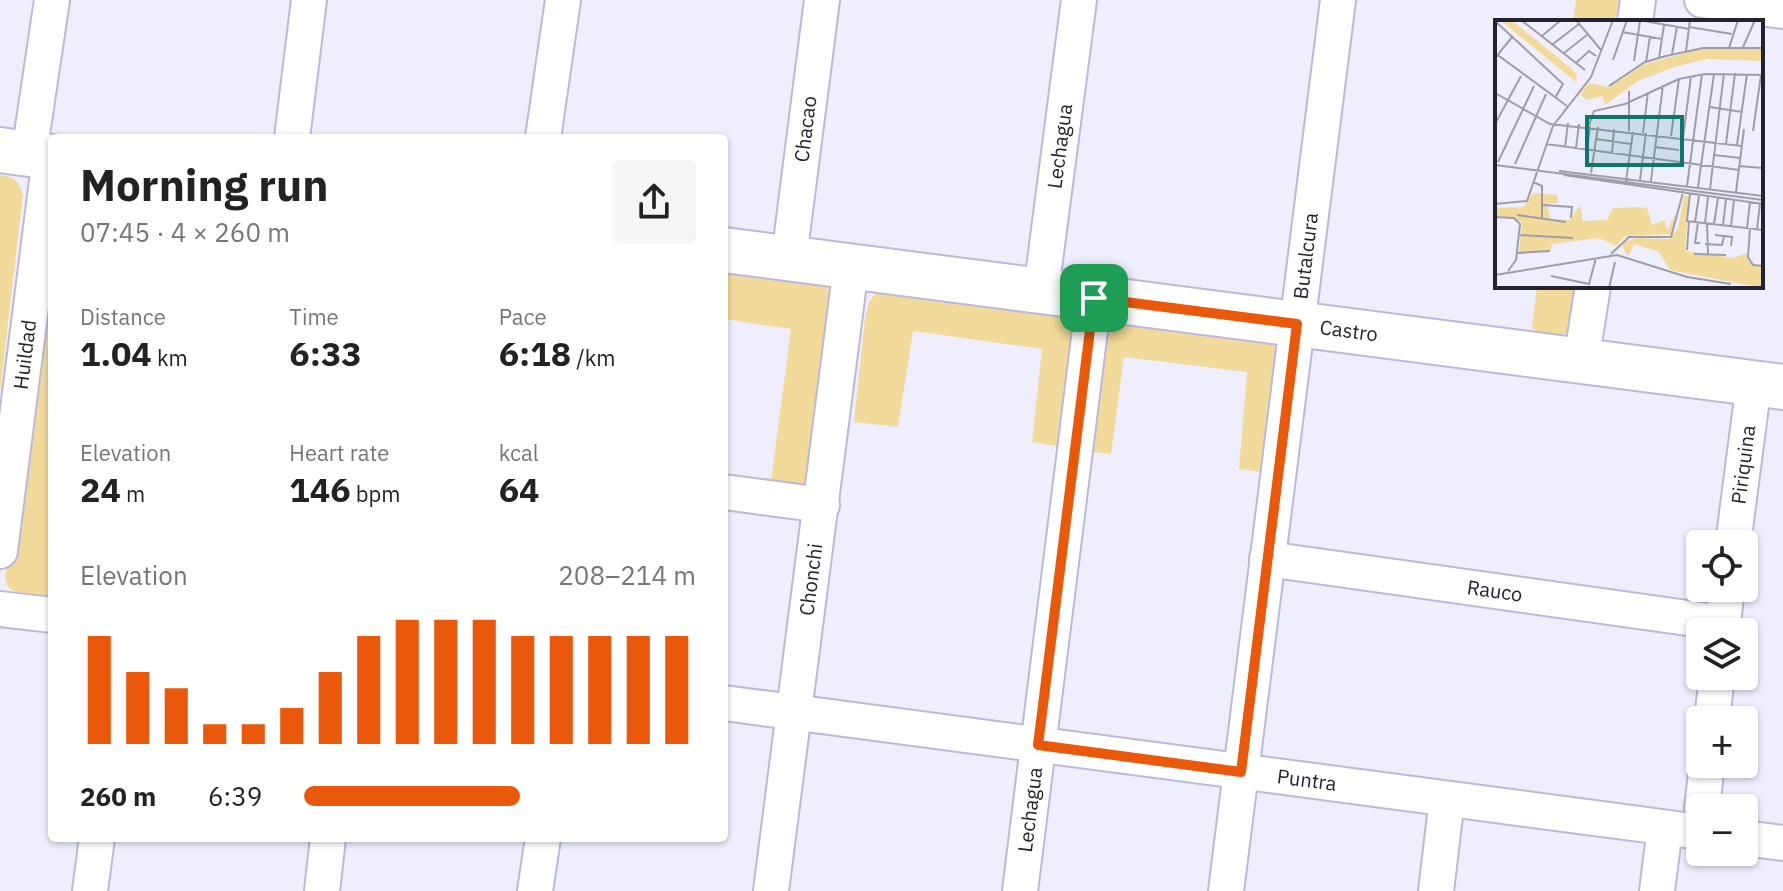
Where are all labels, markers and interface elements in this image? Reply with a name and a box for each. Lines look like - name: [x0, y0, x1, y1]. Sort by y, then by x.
- inset map: [1495, 20, 1763, 288]
- street label: Chacao: [787, 94, 823, 164]
- street label: Lechagua: [1040, 102, 1078, 190]
- text: Morning run: [80, 156, 329, 213]
- button: share: [612, 160, 696, 244]
- street label: Butalcura: [1287, 211, 1324, 301]
- text: 07:45 · 4 × 260 m: [80, 215, 290, 249]
- pin: [1060, 264, 1128, 332]
- icon: arrive: [1072, 276, 1116, 320]
- text: Distance: [80, 302, 166, 331]
- text: Time: [289, 302, 339, 331]
- text: Pace: [499, 302, 547, 331]
- street label: Castro: [1318, 313, 1379, 347]
- street label: Huildad: [7, 318, 42, 391]
- text: 1.04: [80, 331, 152, 375]
- text: 6:33: [289, 331, 362, 375]
- text: 6:18: [499, 331, 571, 375]
- text: km: [152, 343, 188, 372]
- text: /km: [571, 343, 616, 372]
- street label: Piriquina: [1724, 423, 1761, 506]
- text: Elevation: [80, 438, 171, 467]
- text: Heart rate: [289, 438, 389, 467]
- text: kcal: [499, 438, 539, 467]
- text: 24: [80, 467, 121, 511]
- text: 146: [289, 467, 351, 511]
- text: 64: [499, 467, 539, 511]
- text: m: [121, 479, 145, 508]
- text: bpm: [351, 479, 400, 508]
- map controls: [1686, 530, 1758, 866]
- button: locate: [1686, 530, 1758, 602]
- street label: Chonchi: [792, 542, 828, 617]
- text: Elevation: [80, 558, 188, 592]
- text: 208–214 m: [558, 558, 696, 592]
- street label: Rauco: [1465, 573, 1524, 608]
- button: layers: [1686, 618, 1758, 690]
- button: +: [1686, 706, 1758, 778]
- street label: Puntra: [1276, 762, 1339, 797]
- street label: Lechagua: [1011, 765, 1048, 854]
- text: 260 m: [80, 779, 156, 813]
- text: 6:39: [208, 779, 262, 813]
- button: −: [1686, 794, 1758, 866]

